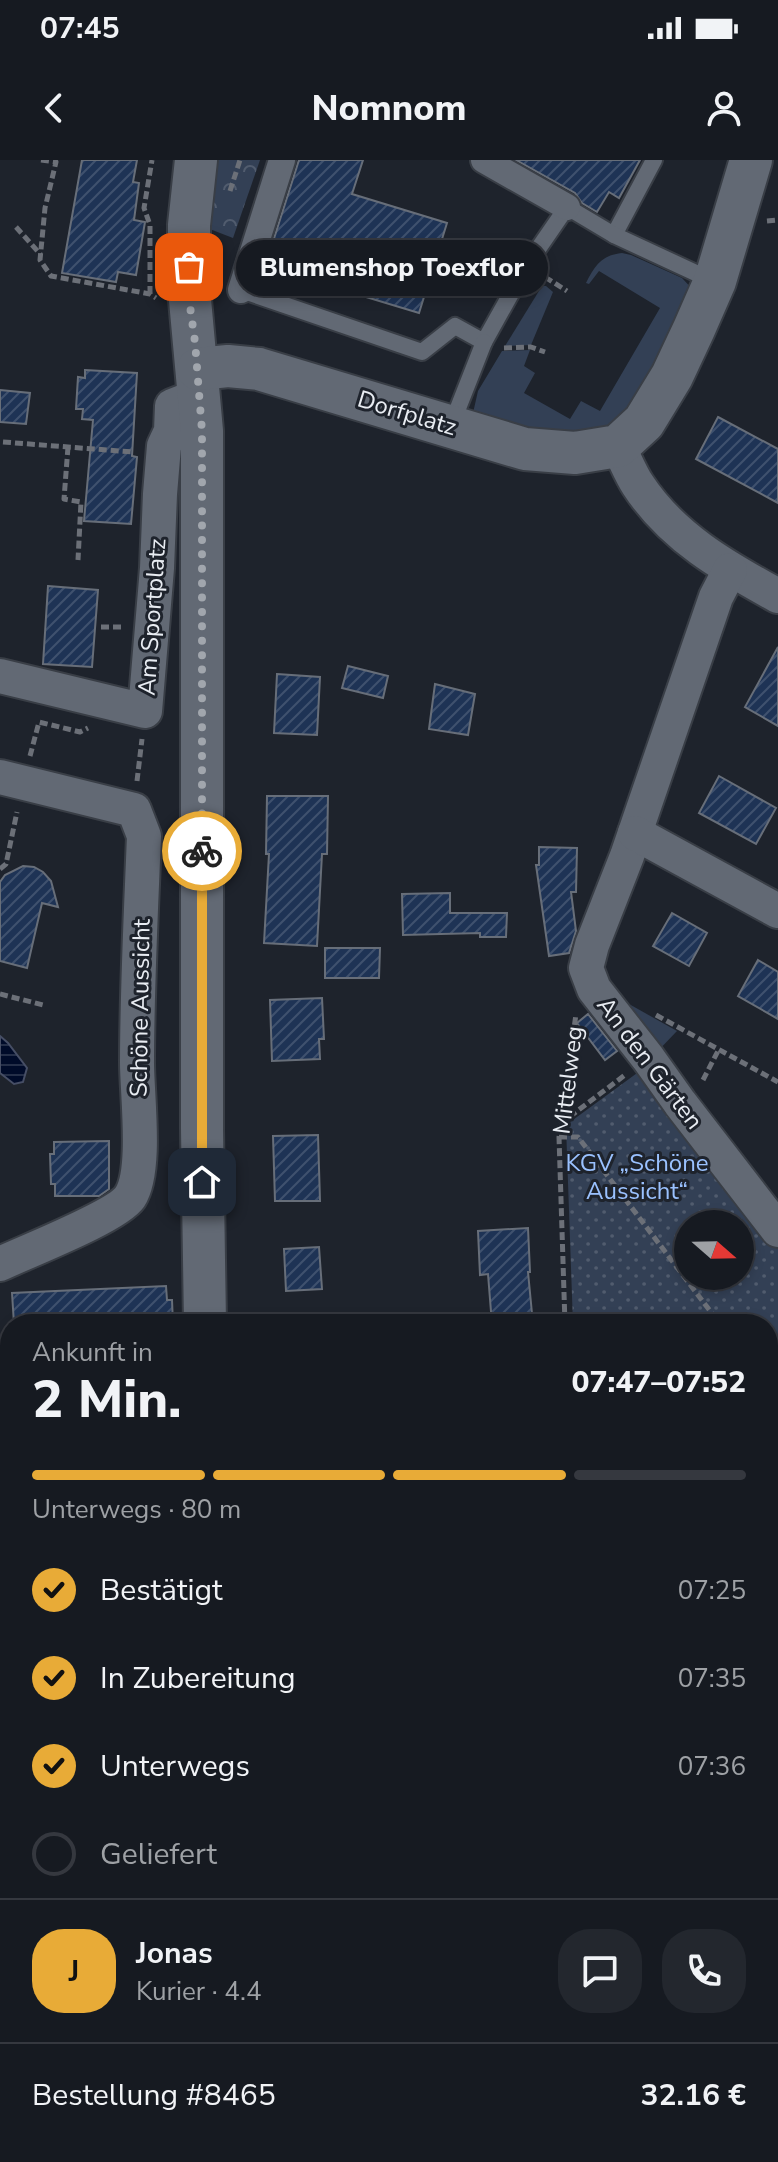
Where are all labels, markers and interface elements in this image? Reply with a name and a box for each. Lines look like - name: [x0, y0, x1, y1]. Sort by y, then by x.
- text: 07:45: [40, 8, 119, 49]
- text: Nomnom: [312, 84, 466, 133]
- icon: back: [32, 86, 76, 130]
- icon: person: [702, 86, 746, 130]
- pin: [155, 233, 223, 301]
- callout: Blumenshop Toexflor: [237, 239, 549, 295]
- icon: bag: [167, 245, 211, 289]
- text: Blumenshop Toexflor: [260, 250, 524, 285]
- street label: Dorfplatz: [354, 383, 460, 443]
- street label: Am Sportplatz: [131, 537, 173, 697]
- courier: [162, 811, 242, 891]
- icon: bike: [180, 829, 224, 873]
- street label: Schöne Aussicht: [122, 918, 158, 1097]
- street label: An den Gärten: [590, 990, 710, 1136]
- street label: Mittelweg: [545, 1024, 591, 1136]
- park label: KGV „Schöne Aussicht“: [565, 1147, 709, 1207]
- pin: [168, 1148, 236, 1216]
- icon: home: [180, 1160, 224, 1204]
- north arrow: [674, 1210, 754, 1290]
- map controls: [674, 1210, 754, 1290]
- text: Ankunft in: [32, 1335, 153, 1370]
- text: 07:47–07:52: [571, 1362, 746, 1403]
- text: 2 Min.: [32, 1364, 182, 1435]
- text: Unterwegs · 80 m: [32, 1492, 241, 1527]
- icon: check: [32, 1568, 76, 1612]
- text: Bestätigt: [100, 1570, 222, 1611]
- text: 07:25: [678, 1573, 746, 1608]
- icon: check: [32, 1656, 76, 1700]
- text: In Zubereitung: [100, 1658, 296, 1699]
- text: 07:35: [678, 1661, 746, 1696]
- icon: check: [32, 1744, 76, 1788]
- text: Unterwegs: [100, 1746, 250, 1787]
- text: 07:36: [678, 1749, 746, 1784]
- text: Geliefert: [100, 1834, 217, 1875]
- button: chat: [558, 1929, 642, 2013]
- button: phone: [662, 1929, 746, 2013]
- text: Jonas: [136, 1933, 213, 1974]
- text: J: [69, 1951, 79, 1992]
- text: Kurier · 4.4: [136, 1974, 261, 2009]
- text: Bestellung #8465: [32, 2075, 276, 2116]
- text: 32.16 €: [640, 2075, 746, 2116]

